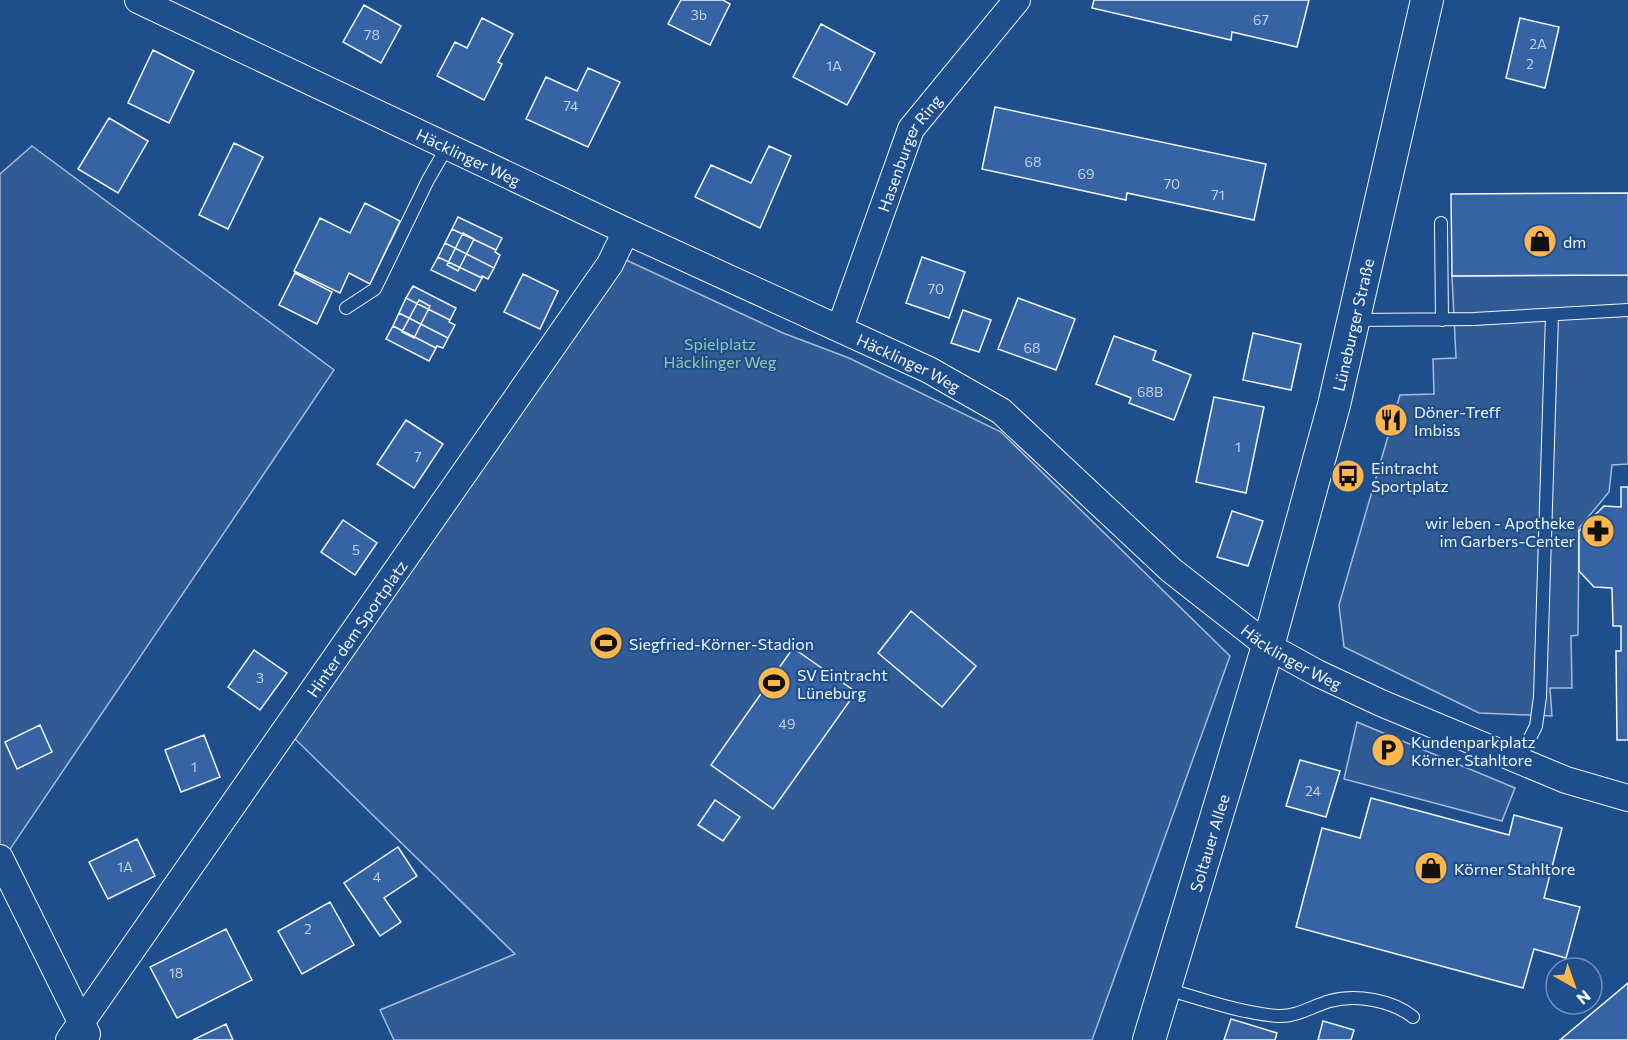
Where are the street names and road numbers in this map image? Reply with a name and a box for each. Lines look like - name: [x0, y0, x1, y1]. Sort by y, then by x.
- street label: Hasenburger Ring: [873, 90, 945, 214]
- street label: Häcklinger Weg: [414, 124, 524, 190]
- street label: Lüneburger Straße: [1328, 256, 1377, 393]
- street label: Häcklinger Weg: [854, 329, 965, 396]
- street label: Hinter dem Sportplatz: [302, 556, 410, 700]
- street label: Häcklinger Weg: [1238, 620, 1345, 693]
- street label: Soltauer Allee: [1185, 792, 1232, 894]

